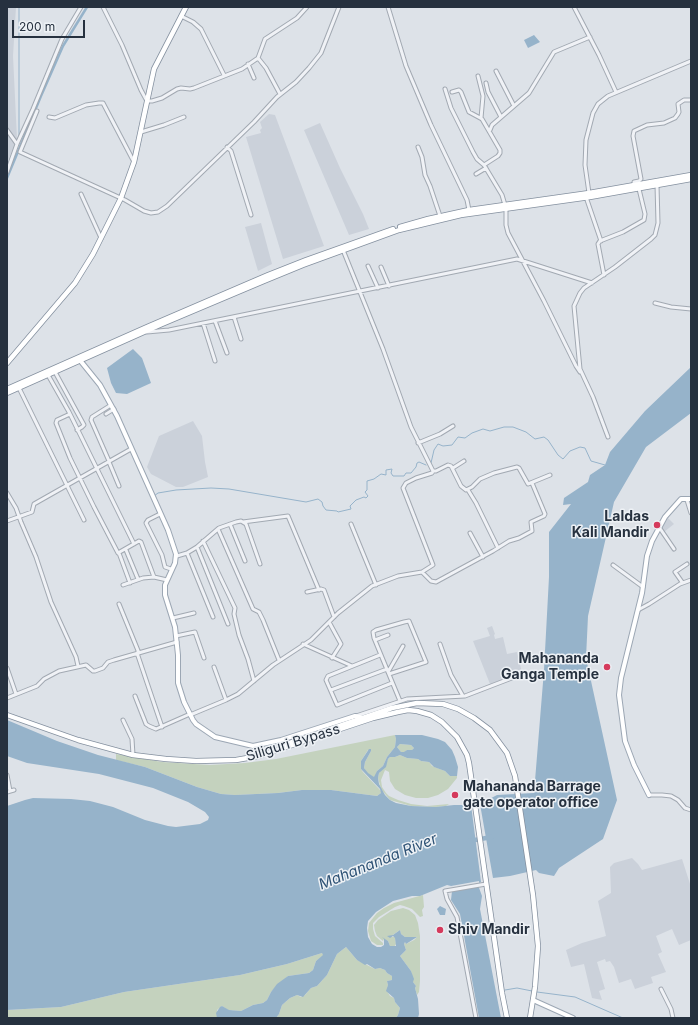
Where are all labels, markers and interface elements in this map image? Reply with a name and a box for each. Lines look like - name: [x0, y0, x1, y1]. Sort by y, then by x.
- scale bar: [14, 12, 87, 38]
- text: 200 m: [19, 19, 55, 34]
- place label: Laldas Kali Mandir: [572, 509, 649, 542]
- marker: Laldas Kali Mandir: [652, 520, 662, 530]
- place label: Mahananda Ganga Temple: [501, 651, 599, 684]
- marker: Mahananda Ganga Temple: [602, 662, 612, 672]
- street label: Siliguri Bypass: [244, 721, 342, 765]
- place label: Mahananda Barrage gate operator office: [463, 779, 601, 812]
- marker: Mahananda Barrage gate operator office: [450, 790, 460, 800]
- water label: Mahananda River: [316, 830, 440, 894]
- place label: Shiv Mandir: [448, 922, 530, 938]
- marker: Shiv Mandir: [435, 925, 445, 935]

